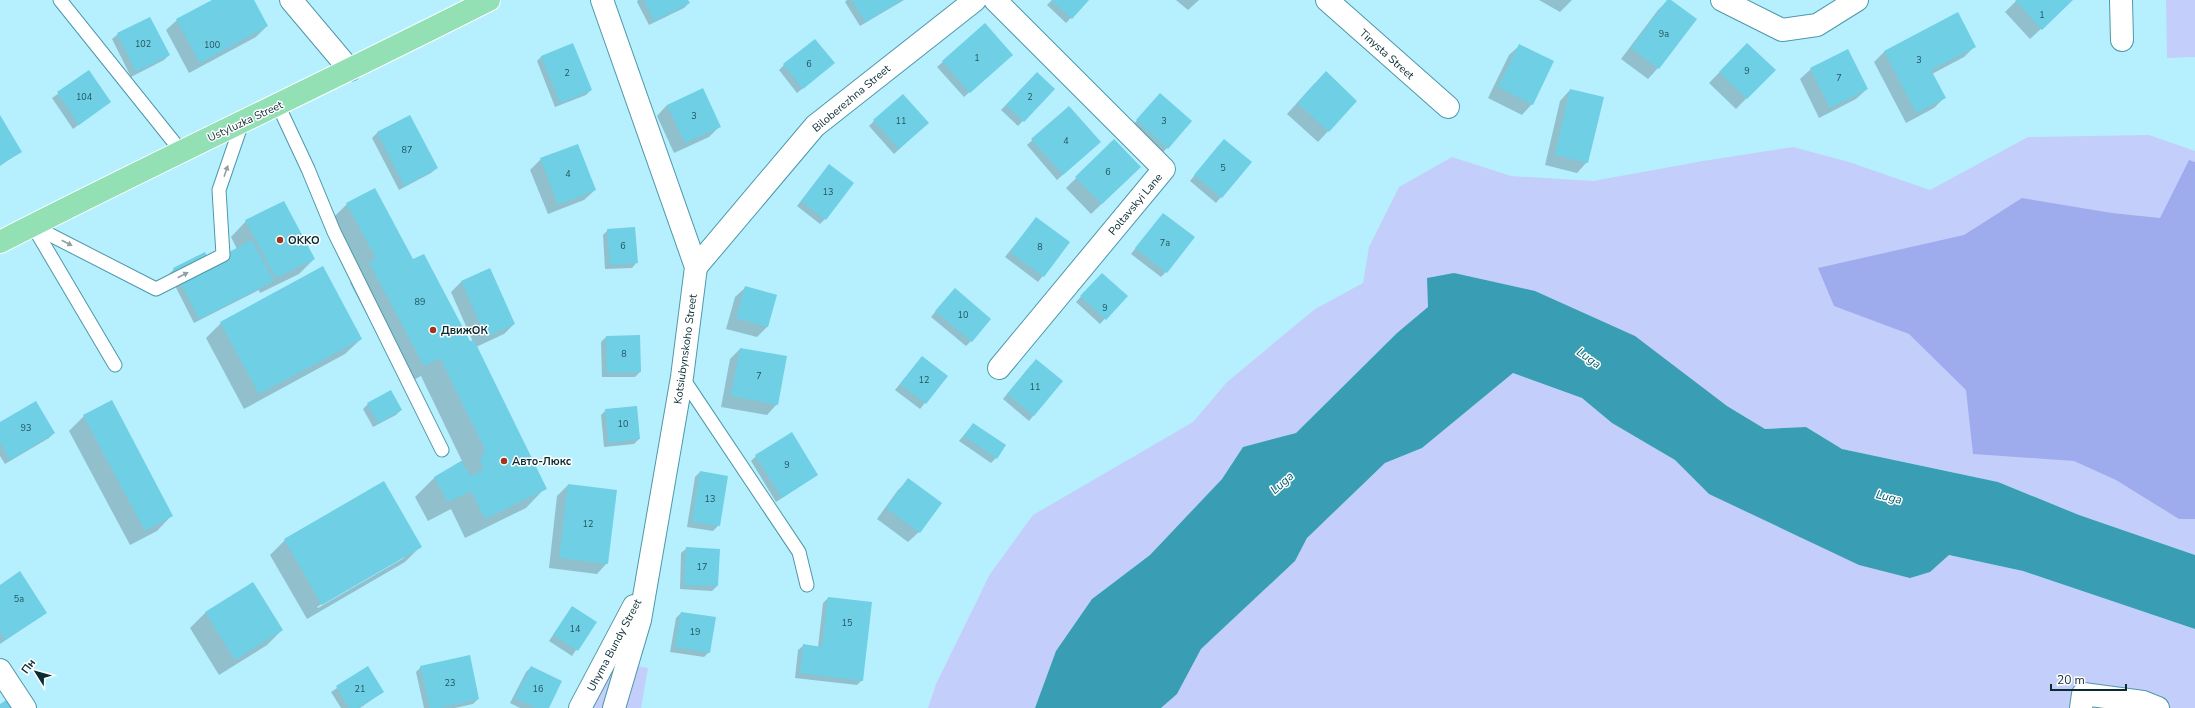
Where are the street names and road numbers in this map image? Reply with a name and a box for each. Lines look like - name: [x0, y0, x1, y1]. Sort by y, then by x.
- street label: Tinysta Street: [1356, 26, 1417, 83]
- street label: Biloberezhna Street: [809, 61, 894, 135]
- street label: Ustyluzka Street: [205, 97, 285, 145]
- street label: Poltavskyi Lane: [1105, 170, 1166, 239]
- street label: Kotsiubynskoho Street: [670, 293, 701, 405]
- street label: Uhyma Bundy Street: [584, 596, 645, 694]

